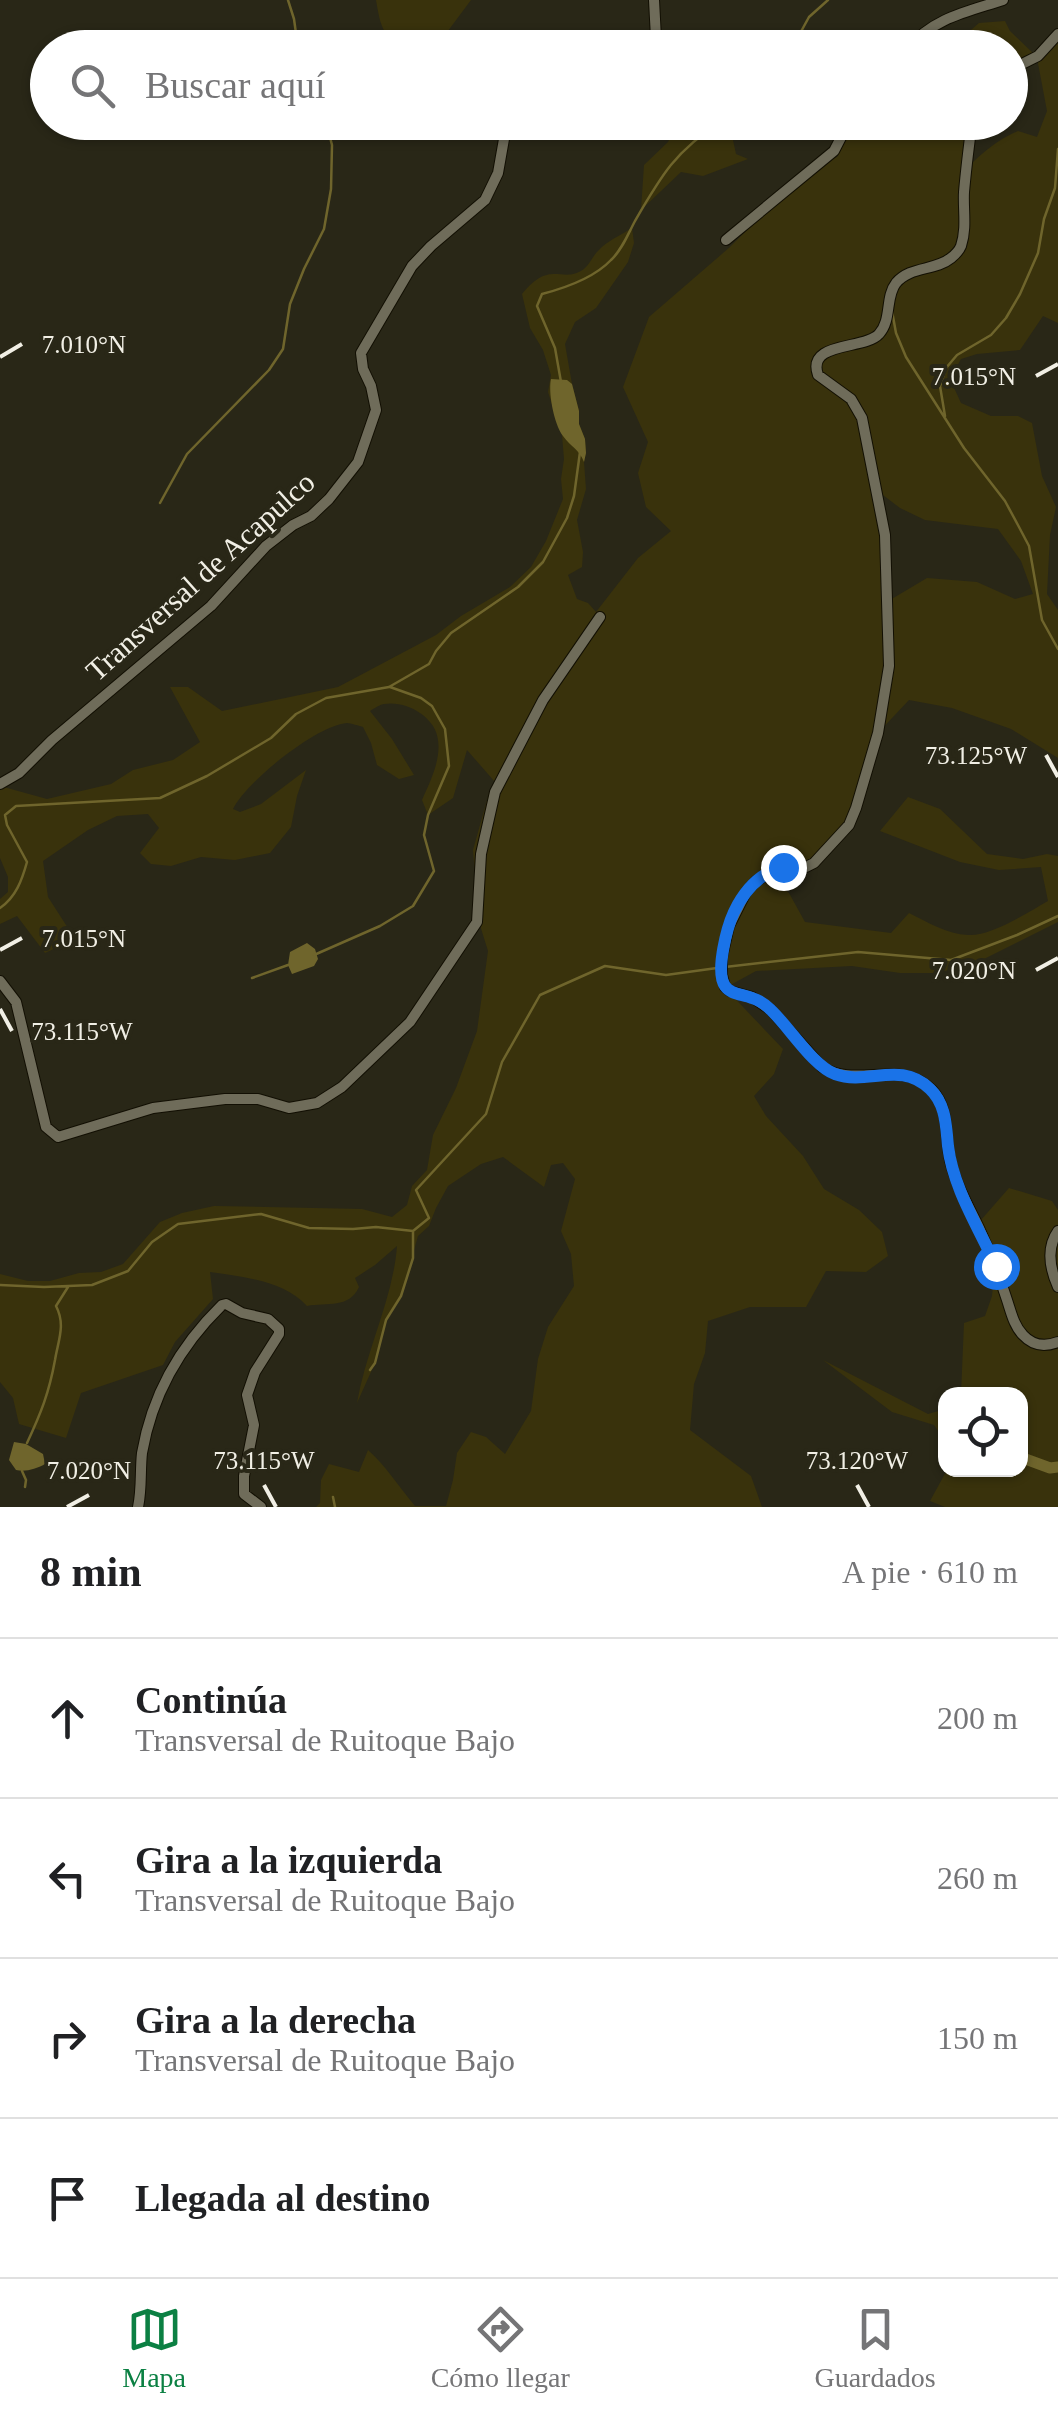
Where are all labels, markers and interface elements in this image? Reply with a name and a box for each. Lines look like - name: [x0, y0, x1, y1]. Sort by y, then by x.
- search box: [30, 30, 1028, 140]
- icon: search: [65, 58, 120, 113]
- text: Buscar aquí: [145, 64, 325, 106]
- text: 7.010°N: [42, 331, 126, 358]
- text: 7.015°N: [932, 363, 1016, 390]
- street label: Transversal de Acapulco: [79, 465, 321, 687]
- text: 73.125°W: [925, 742, 1028, 769]
- route end: [761, 845, 807, 891]
- text: 7.015°N: [42, 925, 126, 952]
- text: 7.020°N: [932, 957, 1016, 984]
- text: 73.115°W: [31, 1018, 133, 1045]
- route start: [974, 1244, 1020, 1290]
- map controls: [938, 1387, 1028, 1477]
- button: locate: [938, 1387, 1028, 1477]
- text: 73.115°W: [213, 1447, 315, 1474]
- text: 73.120°W: [806, 1447, 909, 1474]
- text: 7.020°N: [47, 1457, 131, 1484]
- text: 8 min: [40, 1549, 142, 1595]
- text: A pie · 610 m: [842, 1554, 1018, 1590]
- text: Continúa: [135, 1679, 287, 1721]
- icon: ahead: [40, 1691, 95, 1746]
- text: 200 m: [937, 1700, 1018, 1736]
- text: Transversal de Ruitoque Bajo: [135, 1722, 515, 1758]
- text: Gira a la izquierda: [135, 1839, 442, 1881]
- icon: left: [40, 1851, 95, 1906]
- text: 260 m: [937, 1860, 1018, 1896]
- text: Transversal de Ruitoque Bajo: [135, 1882, 515, 1918]
- text: Gira a la derecha: [135, 1999, 416, 2041]
- icon: right: [40, 2011, 95, 2066]
- text: 150 m: [937, 2020, 1018, 2056]
- text: Transversal de Ruitoque Bajo: [135, 2042, 515, 2078]
- icon: arrive: [40, 2171, 95, 2226]
- text: Llegada al destino: [135, 2177, 431, 2219]
- tab: Mapa: [122, 2302, 186, 2394]
- tab: Cómo llegar: [431, 2302, 570, 2394]
- tab: Guardados: [814, 2302, 936, 2394]

